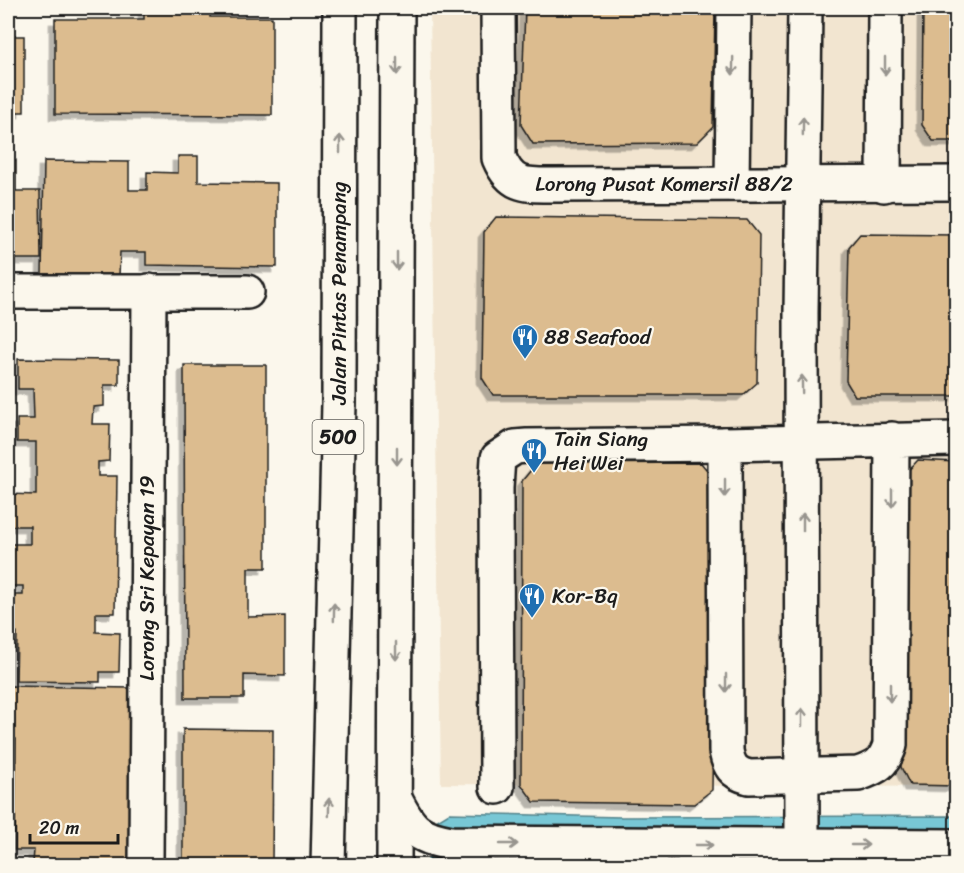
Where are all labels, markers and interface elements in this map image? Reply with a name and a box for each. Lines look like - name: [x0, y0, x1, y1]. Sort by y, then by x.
- one-way arrow: [391, 55, 403, 75]
- one-way arrow: [727, 55, 739, 75]
- one-way arrow: [879, 55, 890, 75]
- one-way arrow: [797, 116, 809, 136]
- one-way arrow: [334, 135, 346, 155]
- street label: Lorong Pusat Komersil 88/2: [535, 165, 793, 203]
- street label: Jalan Pintas Penampang: [320, 181, 358, 406]
- one-way arrow: [391, 250, 403, 270]
- place label: 88 Seafood: [544, 318, 653, 356]
- restaurant icon: 88 Seafood: [510, 322, 540, 360]
- one-way arrow: [796, 374, 808, 394]
- road number: 500: [312, 420, 364, 454]
- place label: Tain Siang Hei Wei: [554, 420, 648, 482]
- restaurant icon: Tain Siang Hei Wei: [519, 436, 549, 474]
- one-way arrow: [391, 445, 403, 465]
- street label: Lorong Sri Kepayan 19: [128, 475, 166, 681]
- one-way arrow: [719, 477, 731, 497]
- one-way arrow: [886, 487, 898, 507]
- one-way arrow: [797, 513, 809, 533]
- place label: Kor-Bq: [552, 577, 618, 615]
- restaurant icon: Kor-Bq: [517, 581, 547, 619]
- one-way arrow: [328, 603, 340, 623]
- one-way arrow: [390, 640, 402, 660]
- one-way arrow: [720, 672, 732, 692]
- one-way arrow: [884, 682, 896, 702]
- one-way arrow: [796, 708, 808, 728]
- one-way arrow: [323, 798, 335, 818]
- scale bar: [30, 807, 118, 845]
- text: 20 m: [39, 812, 79, 844]
- one-way arrow: [499, 838, 519, 850]
- one-way arrow: [694, 839, 714, 851]
- one-way arrow: [850, 839, 870, 851]

